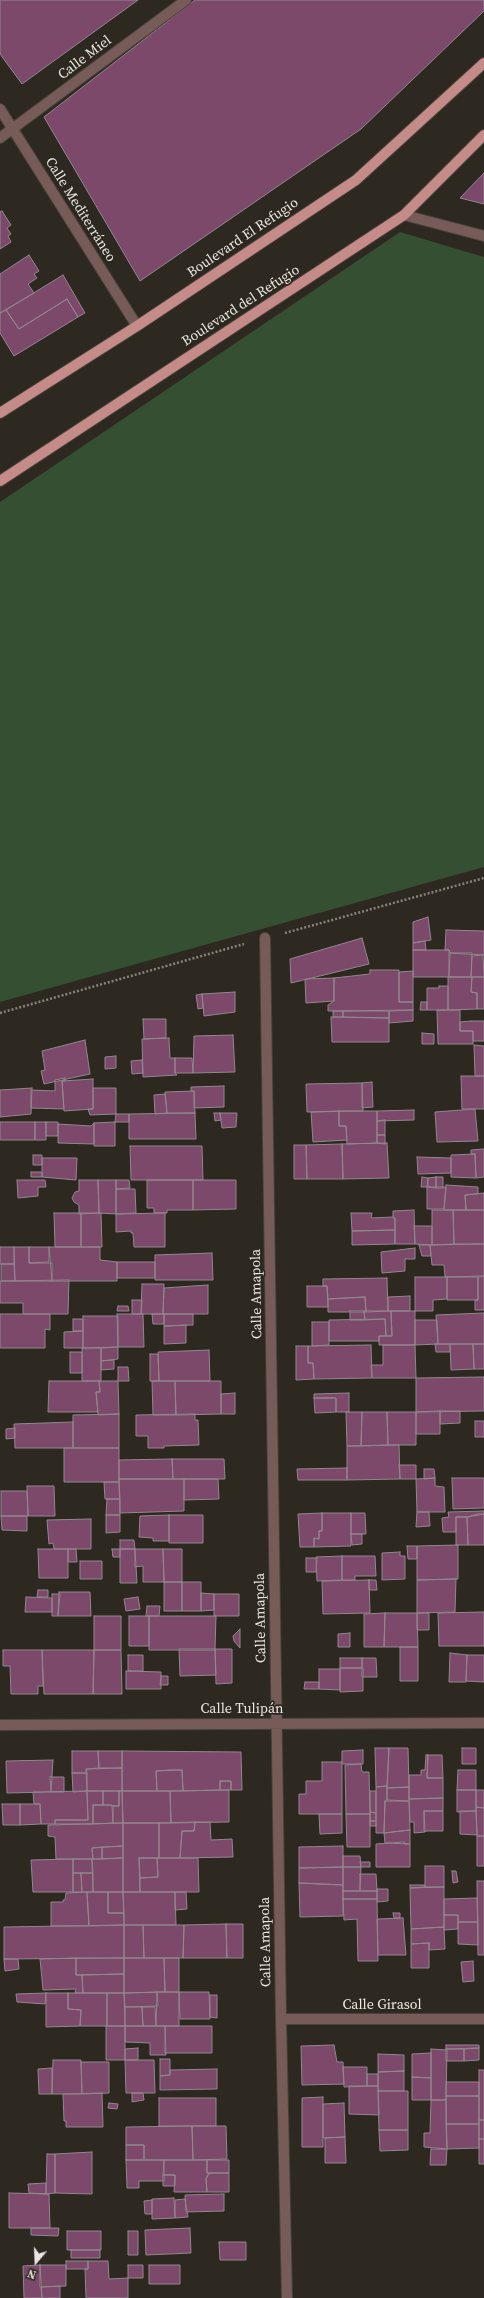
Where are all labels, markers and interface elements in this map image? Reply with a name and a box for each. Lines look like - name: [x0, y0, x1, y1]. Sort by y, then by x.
- street label: Calle Miel: [55, 32, 115, 84]
- street label: Calle Mediterráneo: [41, 155, 119, 265]
- street label: Boulevard El Refugio: [184, 195, 302, 281]
- street label: Boulevard del Refugio: [179, 262, 303, 350]
- street label: Calle Amapola: [248, 1249, 266, 1339]
- street label: Calle Amapola: [252, 1573, 270, 1663]
- street label: Calle Tulipán: [201, 1701, 283, 1717]
- street label: Calle Amapola: [257, 1897, 275, 1987]
- street label: Calle Girasol: [342, 1997, 422, 2013]
- north arrow: [16, 2242, 56, 2282]
- text: N: [26, 2265, 38, 2282]

